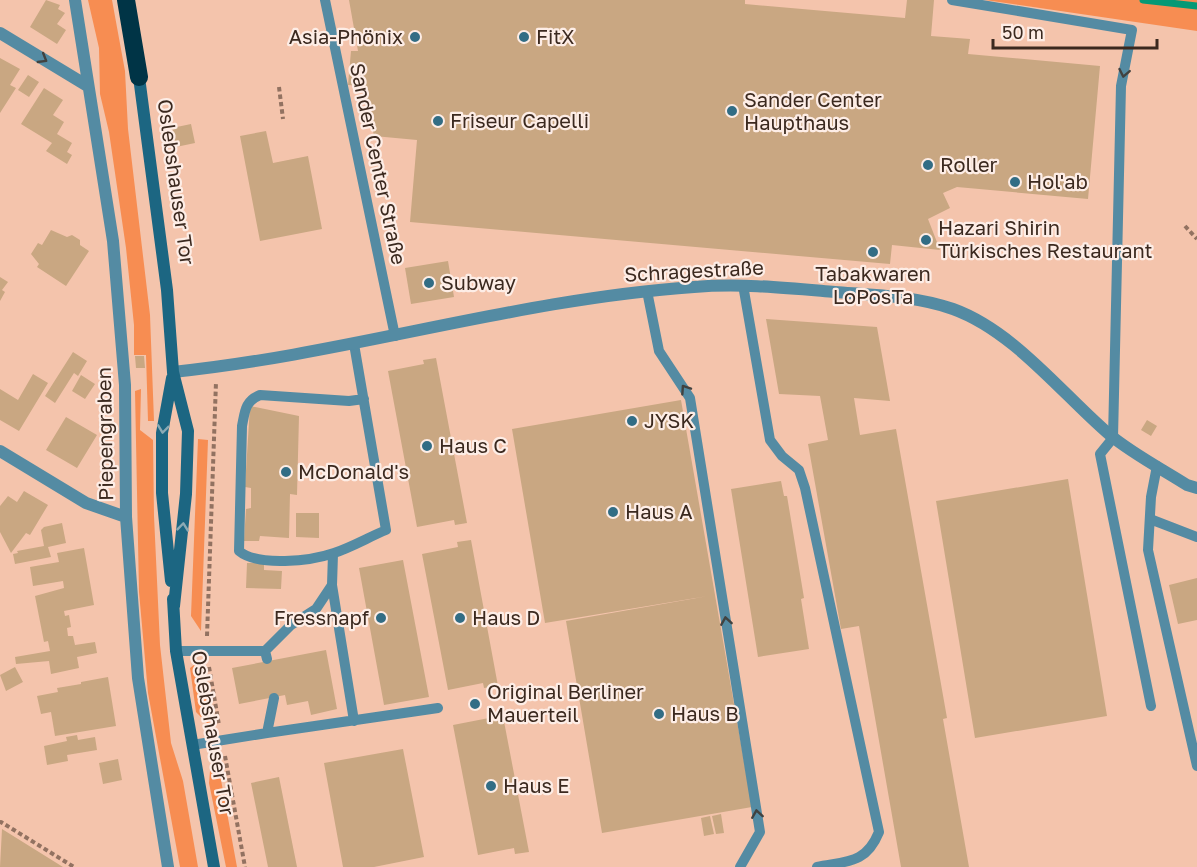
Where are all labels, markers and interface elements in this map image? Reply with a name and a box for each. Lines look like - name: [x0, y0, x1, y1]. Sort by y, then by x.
- scale bar: [993, 12, 1156, 50]
- text: 50 m: [1002, 21, 1044, 43]
- place label: Asia-Phönix: [289, 24, 403, 48]
- place label: FitX: [536, 24, 574, 48]
- marker: Asia-Phönix: [408, 30, 422, 44]
- marker: FitX: [517, 30, 531, 44]
- one-way arrow: [37, 52, 47, 63]
- street label: Sander Center Straße: [346, 61, 412, 267]
- one-way arrow: [1118, 68, 1131, 78]
- place label: Sander Center Haupthaus: [744, 87, 882, 134]
- street label: Oslebshauser Tor: [153, 97, 201, 267]
- marker: Sander Center Haupthaus: [725, 104, 739, 118]
- place label: Friseur Capelli: [450, 108, 589, 132]
- marker: Friseur Capelli: [431, 114, 445, 128]
- place label: Roller: [940, 152, 998, 176]
- marker: Roller: [921, 158, 935, 172]
- place label: Hol'ab: [1027, 169, 1088, 193]
- marker: Hol'ab: [1008, 175, 1022, 189]
- place label: Hazari Shirin Türkisches Restaurant: [938, 215, 1153, 262]
- marker: Hazari Shirin Türkisches Restaurant: [919, 233, 933, 247]
- marker: Tabakwaren LoPosTa: [866, 245, 880, 259]
- street label: Schragestraße: [624, 254, 764, 286]
- place label: Tabakwaren LoPosTa: [815, 261, 931, 308]
- place label: Subway: [441, 270, 516, 294]
- marker: Subway: [422, 276, 436, 290]
- street label: Piepengraben: [91, 367, 117, 501]
- one-way arrow: [680, 385, 692, 395]
- place label: JYSK: [644, 408, 694, 432]
- marker: JYSK: [625, 414, 639, 428]
- one-way arrow: [157, 425, 170, 434]
- place label: Haus C: [439, 433, 507, 457]
- marker: Haus C: [420, 439, 434, 453]
- place label: McDonald's: [298, 459, 409, 483]
- marker: McDonald's: [279, 465, 293, 479]
- place label: Haus A: [625, 499, 693, 523]
- marker: Haus A: [606, 505, 620, 519]
- one-way arrow: [176, 523, 188, 532]
- place label: Fressnapf: [274, 605, 369, 629]
- place label: Haus D: [472, 605, 540, 629]
- marker: Fressnapf: [374, 611, 388, 625]
- marker: Haus D: [453, 611, 467, 625]
- one-way arrow: [721, 617, 733, 626]
- street label: Oslebshauser Tor: [188, 648, 240, 817]
- place label: Original Berliner Mauerteil: [487, 679, 644, 726]
- marker: Original Berliner Mauerteil: [468, 697, 482, 711]
- place label: Haus B: [671, 701, 739, 725]
- marker: Haus B: [652, 707, 666, 721]
- place label: Haus E: [503, 773, 569, 797]
- marker: Haus E: [484, 779, 498, 793]
- one-way arrow: [751, 809, 764, 819]

